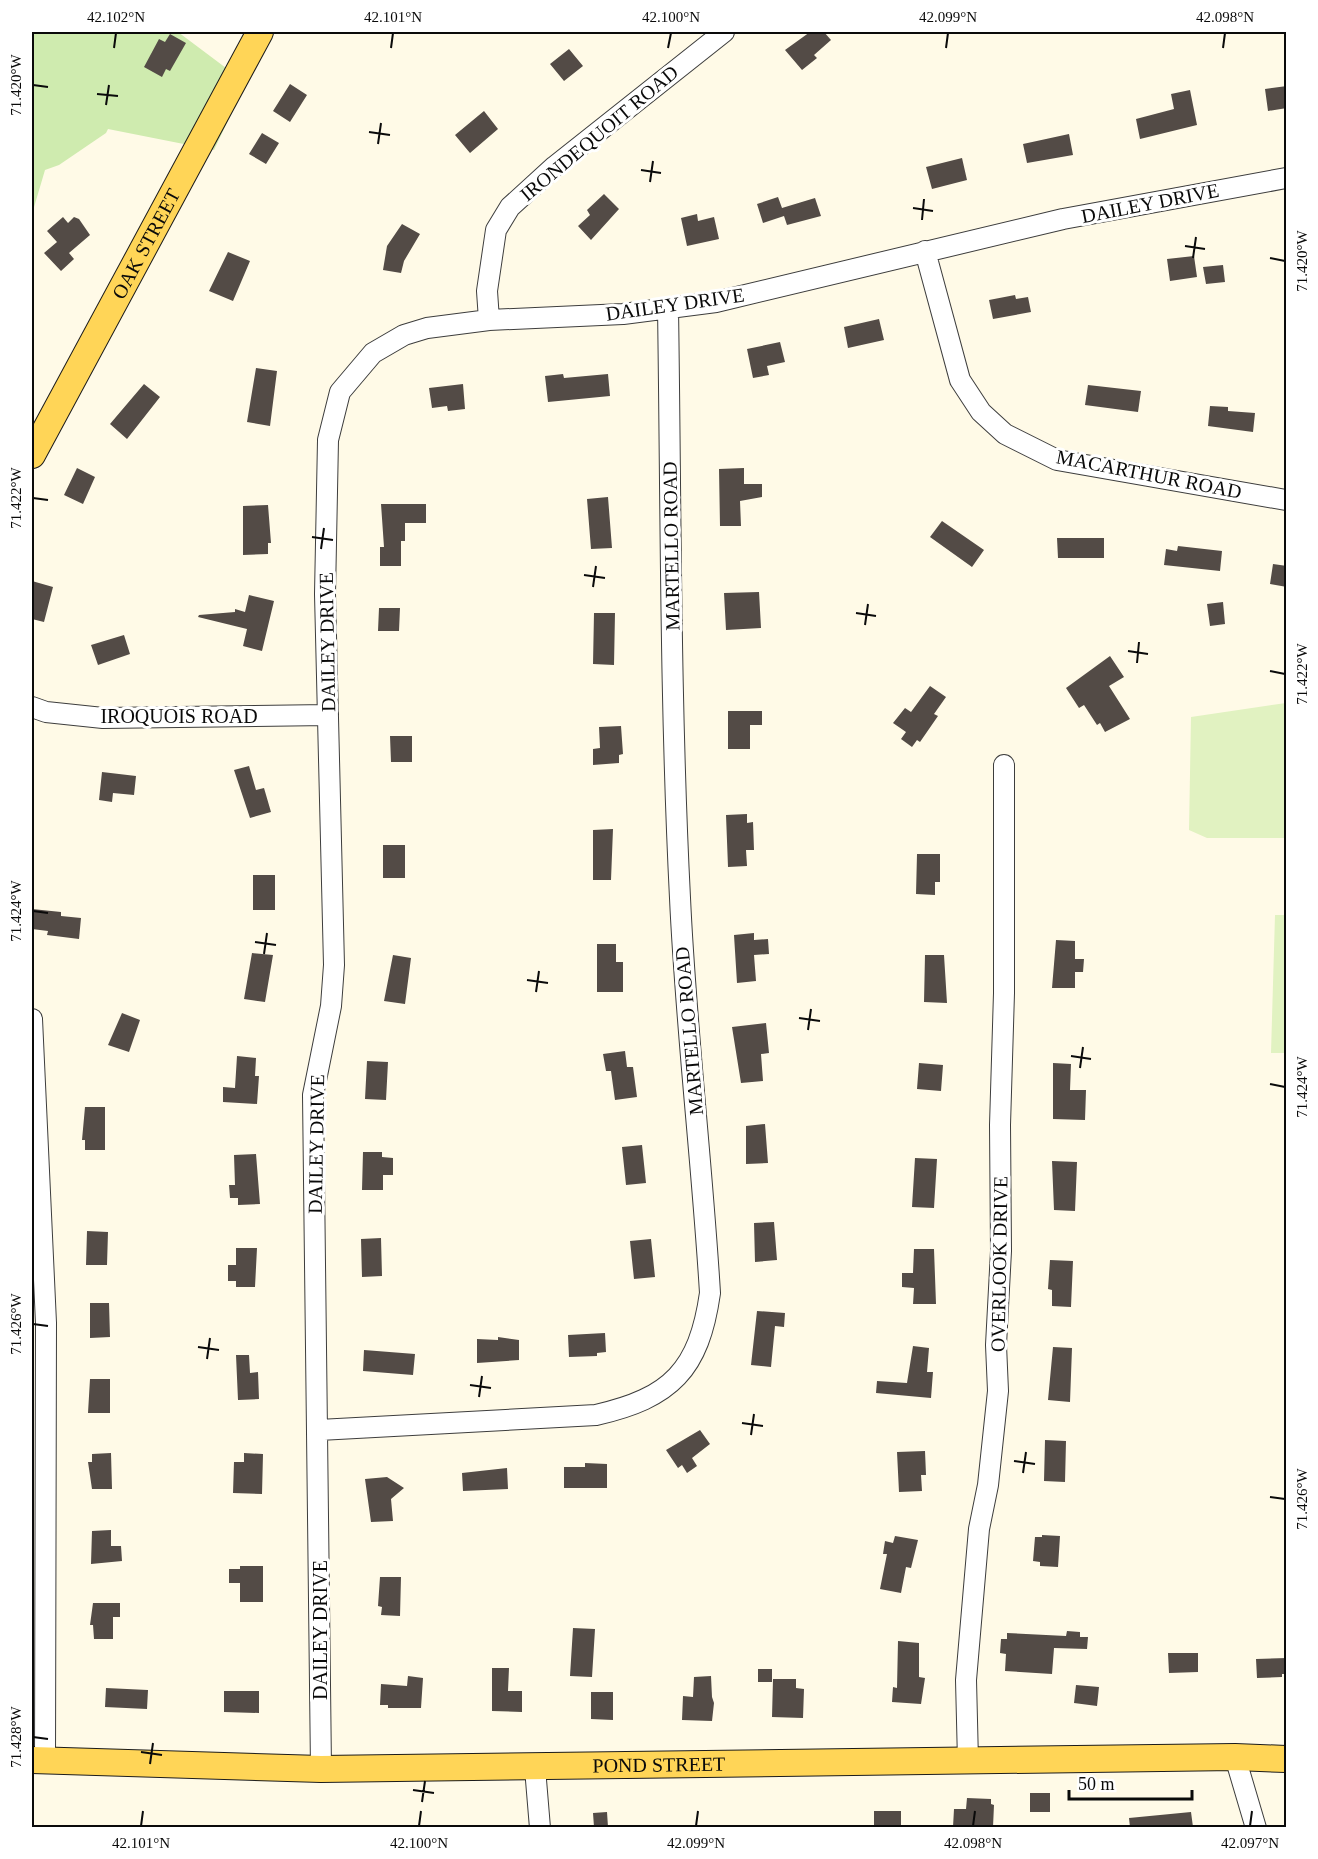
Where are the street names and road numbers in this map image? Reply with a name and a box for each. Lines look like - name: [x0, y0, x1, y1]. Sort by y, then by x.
- street label: IRONDEQUOIT ROAD: [516, 61, 682, 205]
- street label: DAILEY DRIVE: [1079, 179, 1221, 227]
- street label: OAK STREET: [107, 185, 184, 303]
- street label: DAILEY DRIVE: [604, 283, 746, 325]
- street label: MACARTHUR ROAD: [1054, 445, 1244, 503]
- street label: MARTELLO ROAD: [659, 461, 683, 631]
- street label: DAILEY DRIVE: [315, 572, 339, 712]
- street label: IROQUOIS ROAD: [100, 705, 258, 727]
- street label: MARTELLO ROAD: [671, 946, 707, 1116]
- street label: DAILEY DRIVE: [304, 1074, 328, 1214]
- street label: OVERLOOK DRIVE: [986, 1176, 1012, 1352]
- street label: DAILEY DRIVE: [309, 1560, 331, 1700]
- street label: POND STREET: [592, 1753, 725, 1776]

